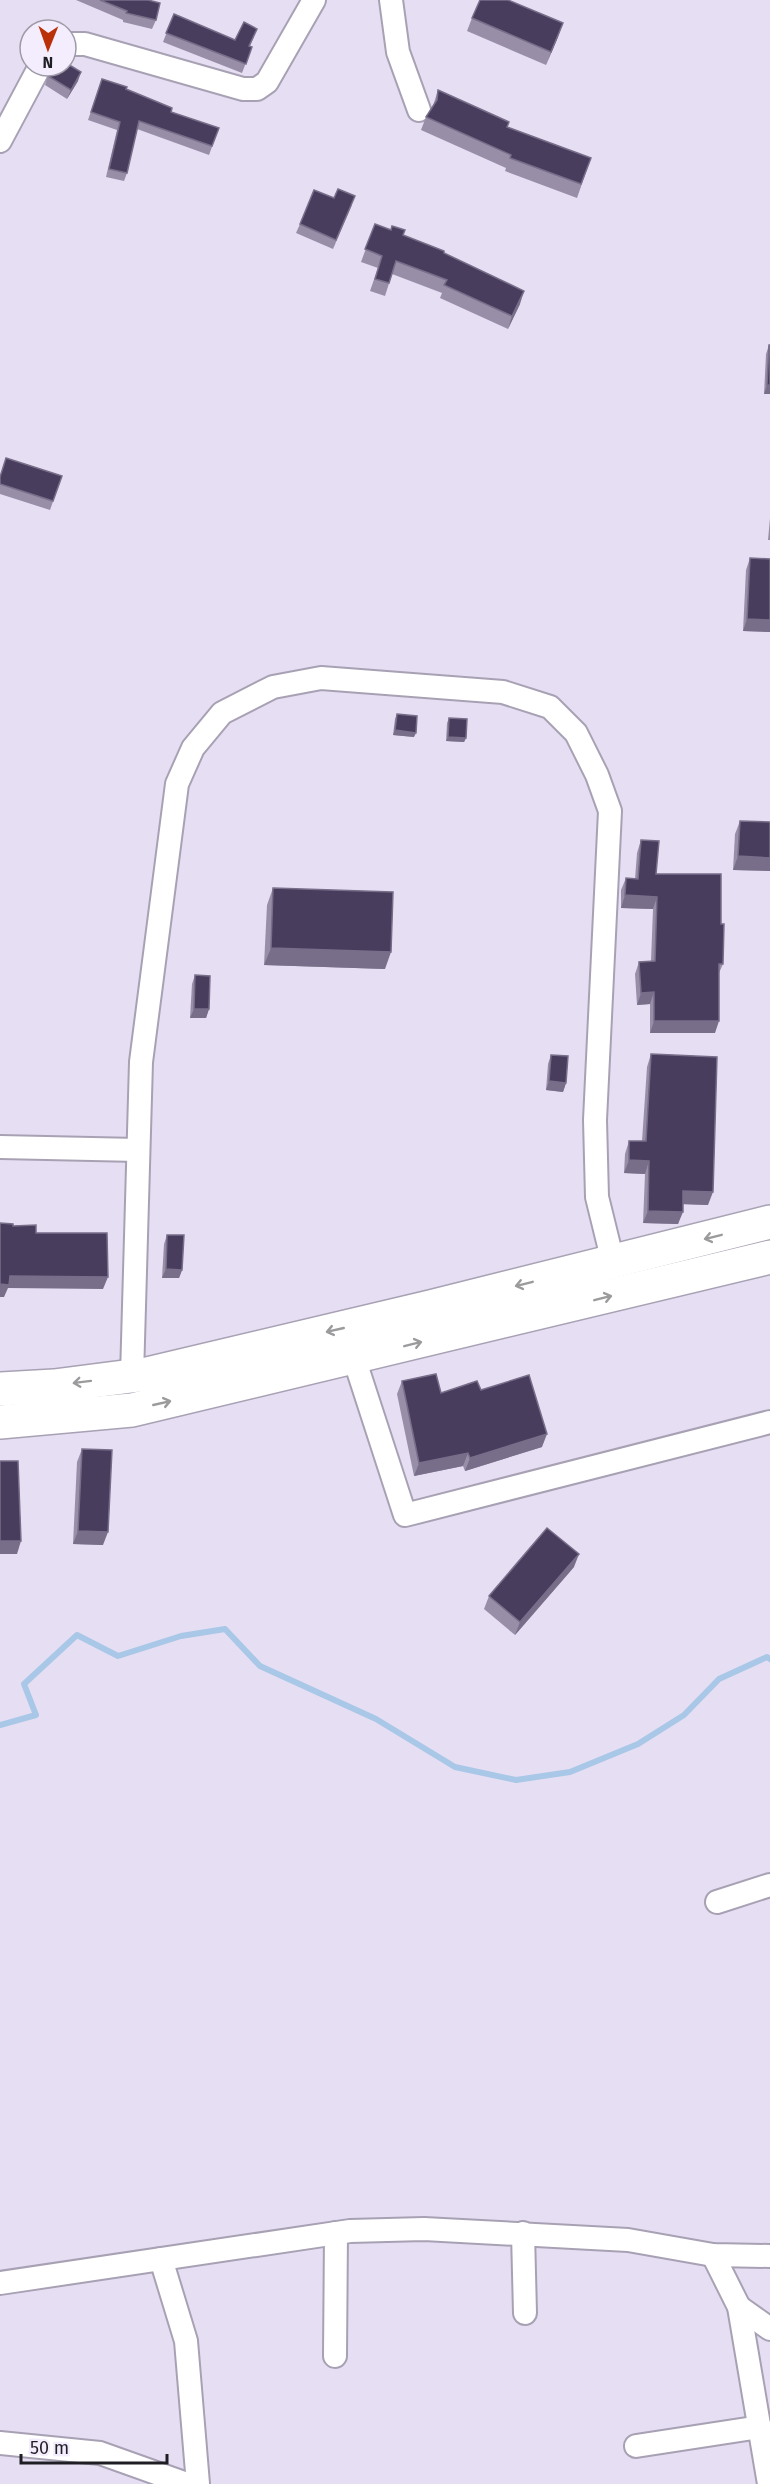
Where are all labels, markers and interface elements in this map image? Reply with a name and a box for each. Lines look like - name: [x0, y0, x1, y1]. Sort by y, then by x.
- north arrow: [18, 18, 78, 78]
- text: N: [42, 53, 53, 72]
- one-way arrow: [704, 1231, 723, 1243]
- one-way arrow: [515, 1278, 534, 1290]
- one-way arrow: [593, 1292, 612, 1304]
- one-way arrow: [325, 1325, 345, 1336]
- one-way arrow: [403, 1337, 422, 1349]
- one-way arrow: [73, 1377, 93, 1388]
- one-way arrow: [152, 1397, 171, 1409]
- scale bar: [21, 2427, 166, 2465]
- text: 50 m: [30, 2437, 69, 2459]

